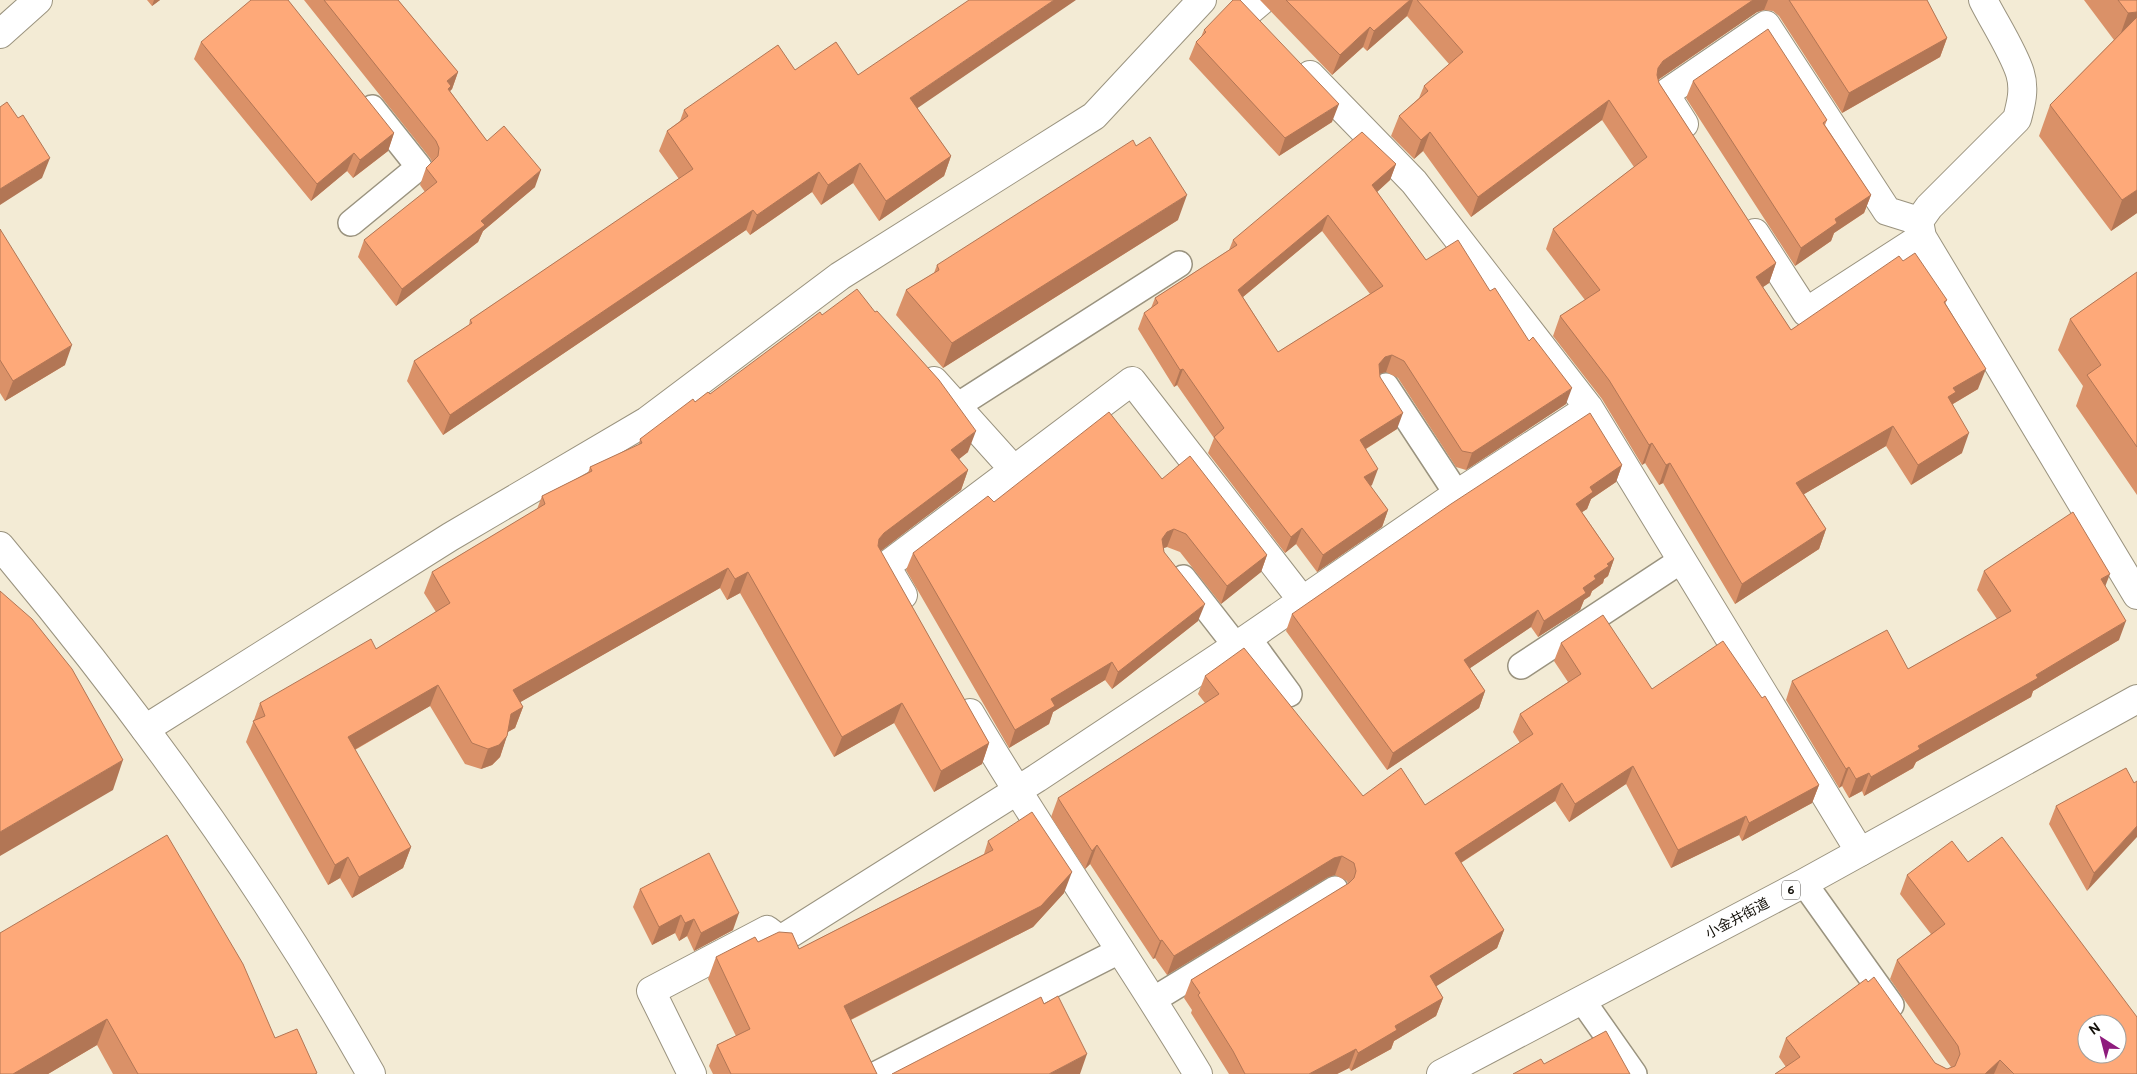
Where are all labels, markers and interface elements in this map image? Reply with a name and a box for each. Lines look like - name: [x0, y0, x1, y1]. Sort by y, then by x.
- road number: 6: [1782, 880, 1800, 900]
- street label: 小金井街道: [1702, 895, 1773, 943]
- north arrow: [2077, 1014, 2127, 1064]
- text: N: [2086, 1020, 2104, 1040]

